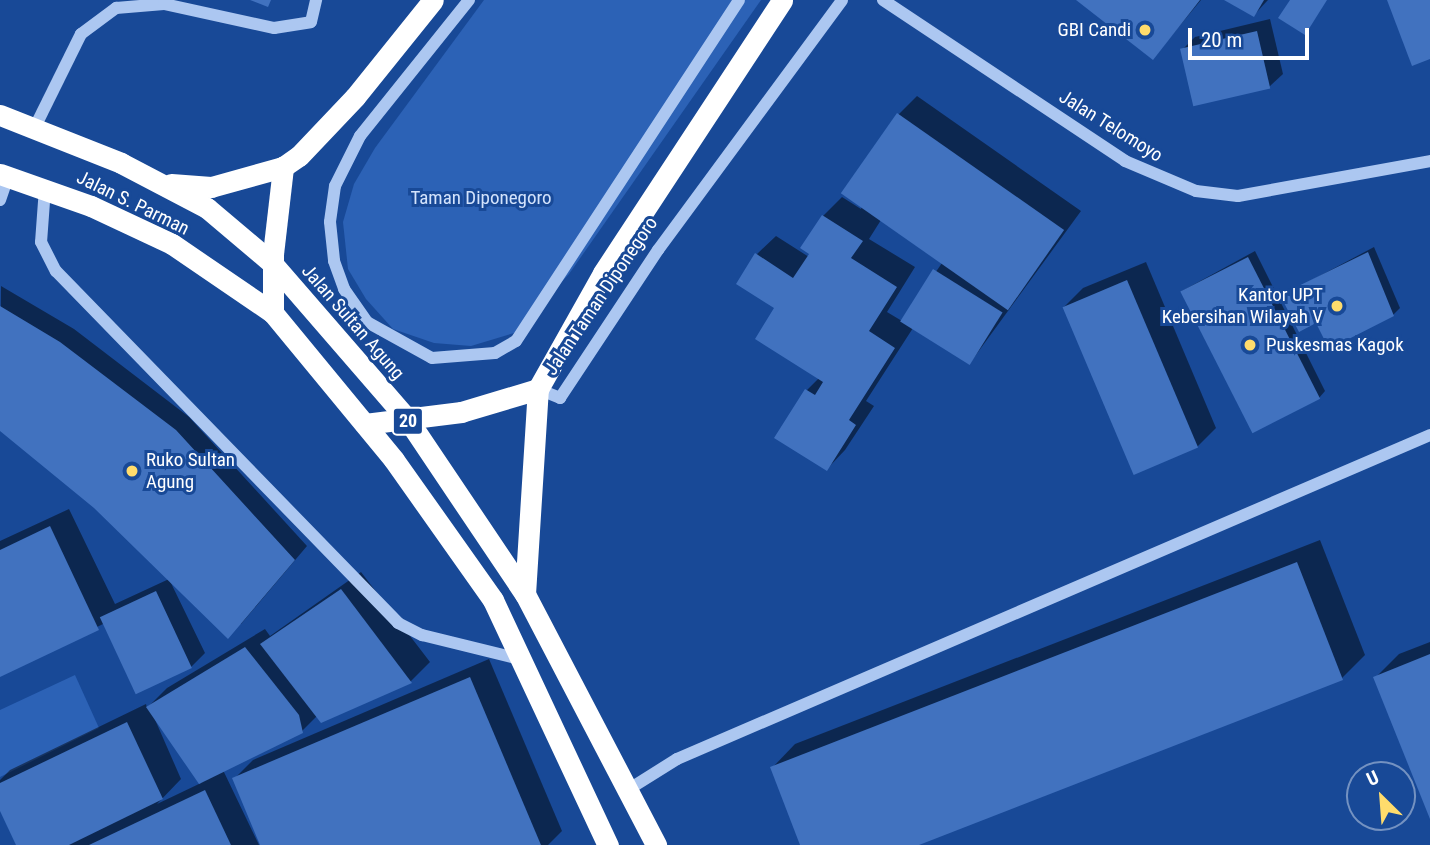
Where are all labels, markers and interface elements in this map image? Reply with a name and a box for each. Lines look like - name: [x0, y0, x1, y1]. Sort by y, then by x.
- scale bar: [1192, 14, 1313, 58]
- place label: GBI Candi: [1057, 19, 1131, 41]
- marker: GBI Candi: [1137, 22, 1153, 38]
- text: 20 m: [1201, 28, 1242, 52]
- street label: Jalan Telomoyo: [1055, 85, 1167, 167]
- street label: Jalan S. Parman: [73, 166, 193, 240]
- park label: Taman Diponegoro: [410, 187, 552, 209]
- street label: Jalan Taman Diponegoro: [539, 212, 663, 380]
- street label: Jalan Sultan Agung: [297, 260, 409, 384]
- place label: Kantor UPT Kebersihan Wilayah V: [1162, 284, 1323, 328]
- marker: Kantor UPT Kebersihan Wilayah V: [1329, 298, 1345, 314]
- place label: Puskesmas Kagok: [1266, 334, 1404, 356]
- marker: Puskesmas Kagok: [1240, 335, 1260, 355]
- road number: 20: [390, 407, 426, 436]
- place label: Ruko Sultan Agung: [146, 449, 235, 493]
- marker: Ruko Sultan Agung: [124, 463, 140, 479]
- north arrow: [1346, 761, 1416, 831]
- text: U: [1363, 766, 1383, 791]

